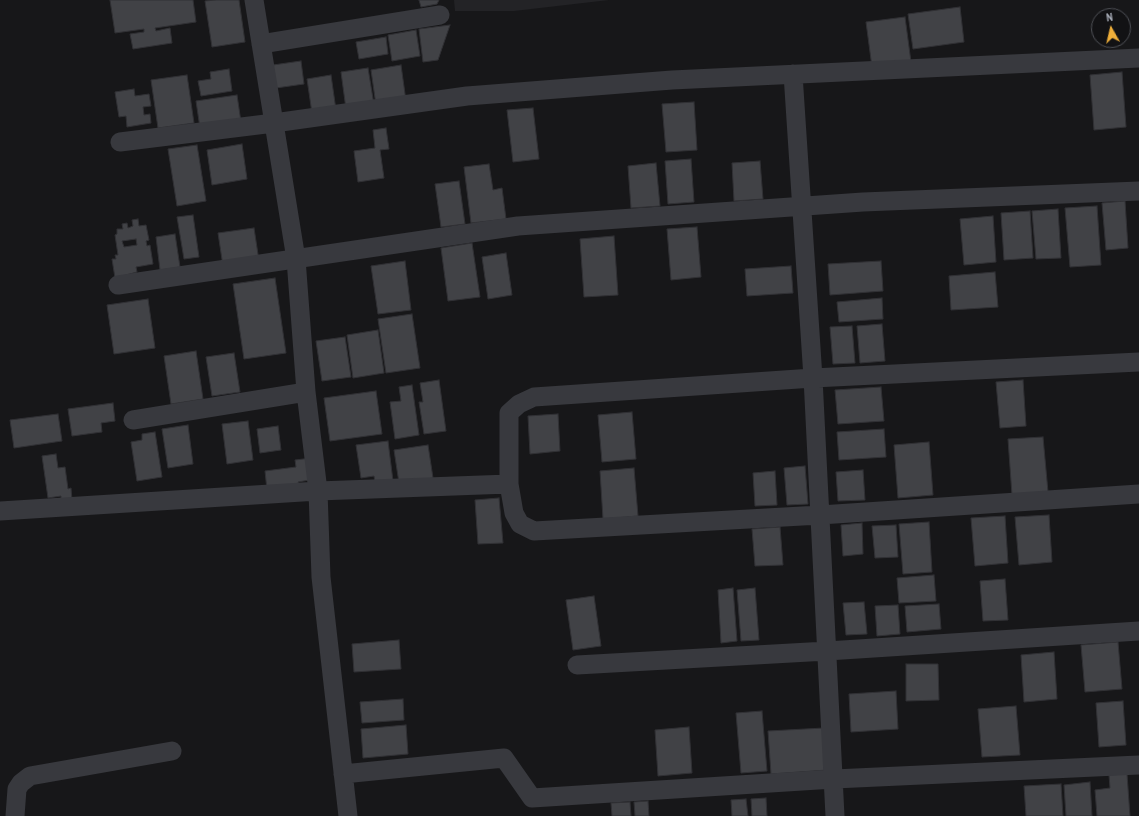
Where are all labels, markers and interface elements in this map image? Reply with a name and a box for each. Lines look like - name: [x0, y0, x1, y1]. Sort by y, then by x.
- north arrow: [1091, 8, 1131, 48]
- text: N: [1105, 10, 1114, 24]

